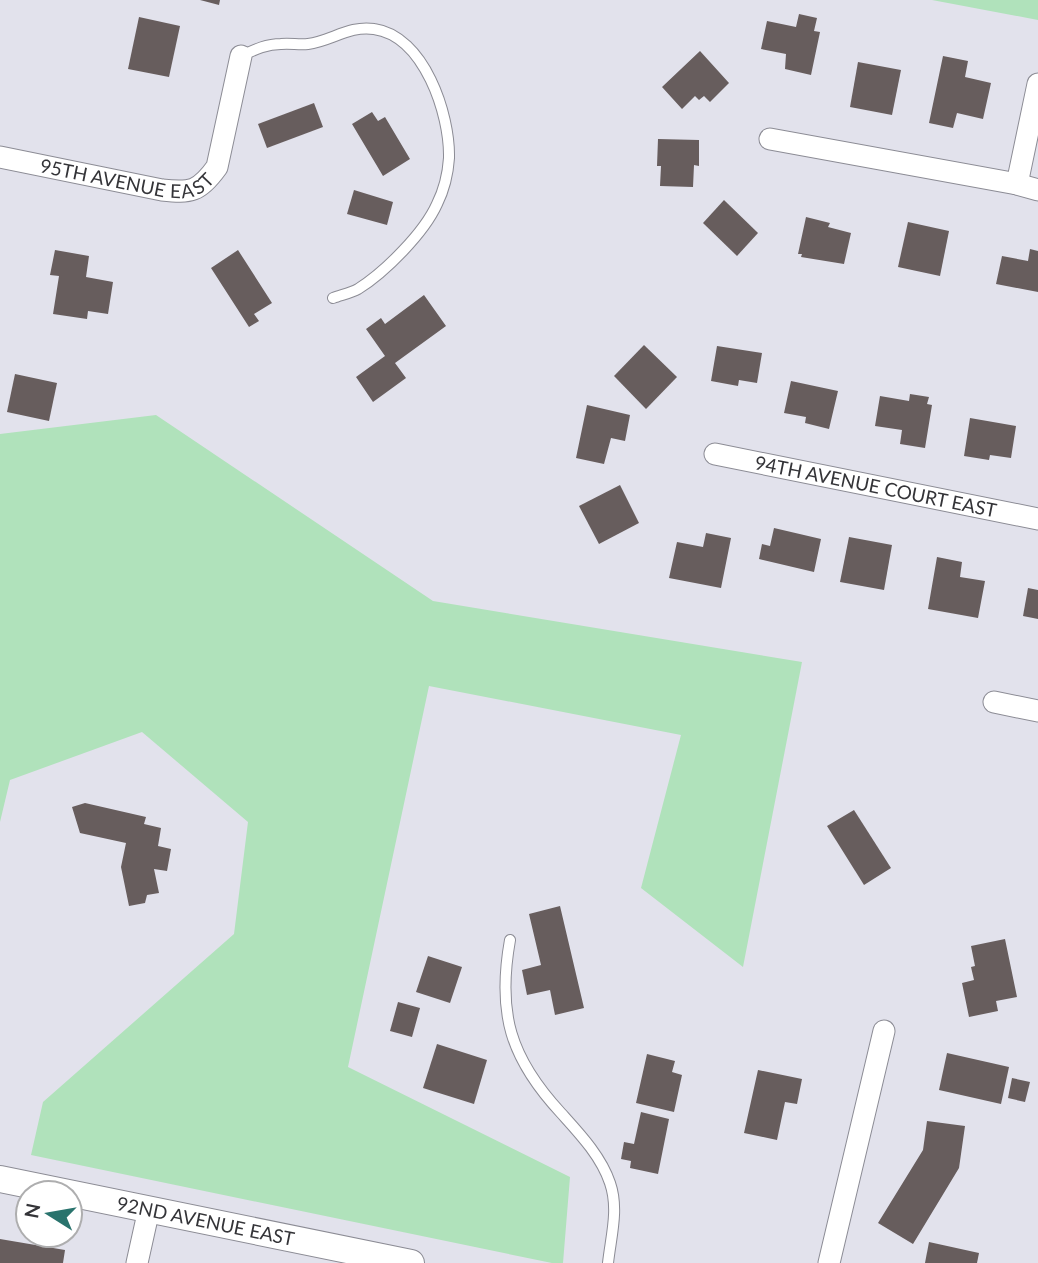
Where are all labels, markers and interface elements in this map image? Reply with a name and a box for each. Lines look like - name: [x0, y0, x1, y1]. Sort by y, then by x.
- street label: 95TH AVENUE EAST: [38, 153, 218, 203]
- street label: 94TH AVENUE COURT EAST: [753, 450, 999, 521]
- north arrow: [14, 1179, 84, 1249]
- street label: 92ND AVENUE EAST: [115, 1191, 297, 1250]
- text: N: [19, 1201, 45, 1220]

